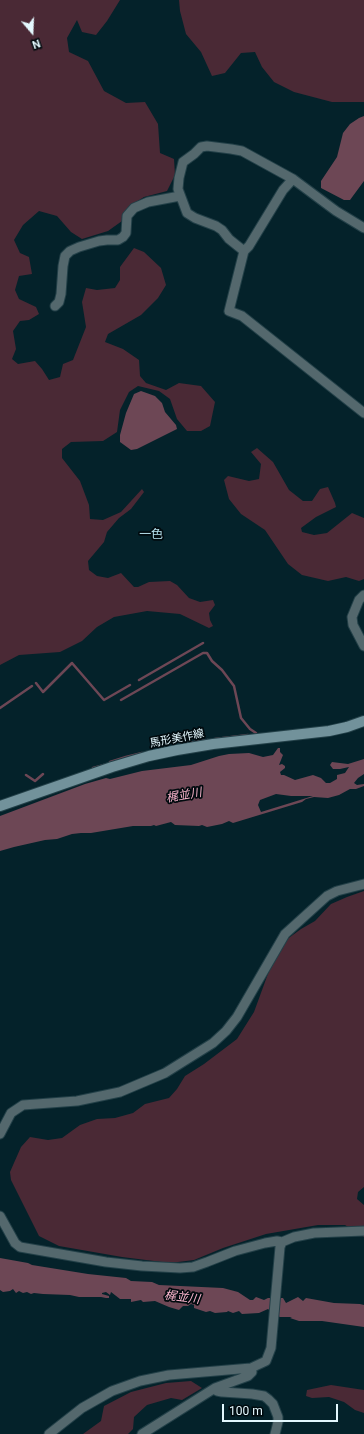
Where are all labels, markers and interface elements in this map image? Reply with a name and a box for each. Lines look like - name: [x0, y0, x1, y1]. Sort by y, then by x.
- north arrow: [12, 12, 52, 52]
- text: N: [30, 36, 42, 51]
- district label: 一色: [139, 528, 163, 542]
- street label: 馬形美作線: [149, 727, 205, 751]
- water label: 梶並川: [165, 786, 203, 806]
- water label: 梶並川: [163, 1289, 201, 1307]
- scale bar: [224, 1396, 340, 1422]
- text: 100 m: [229, 1404, 263, 1418]

